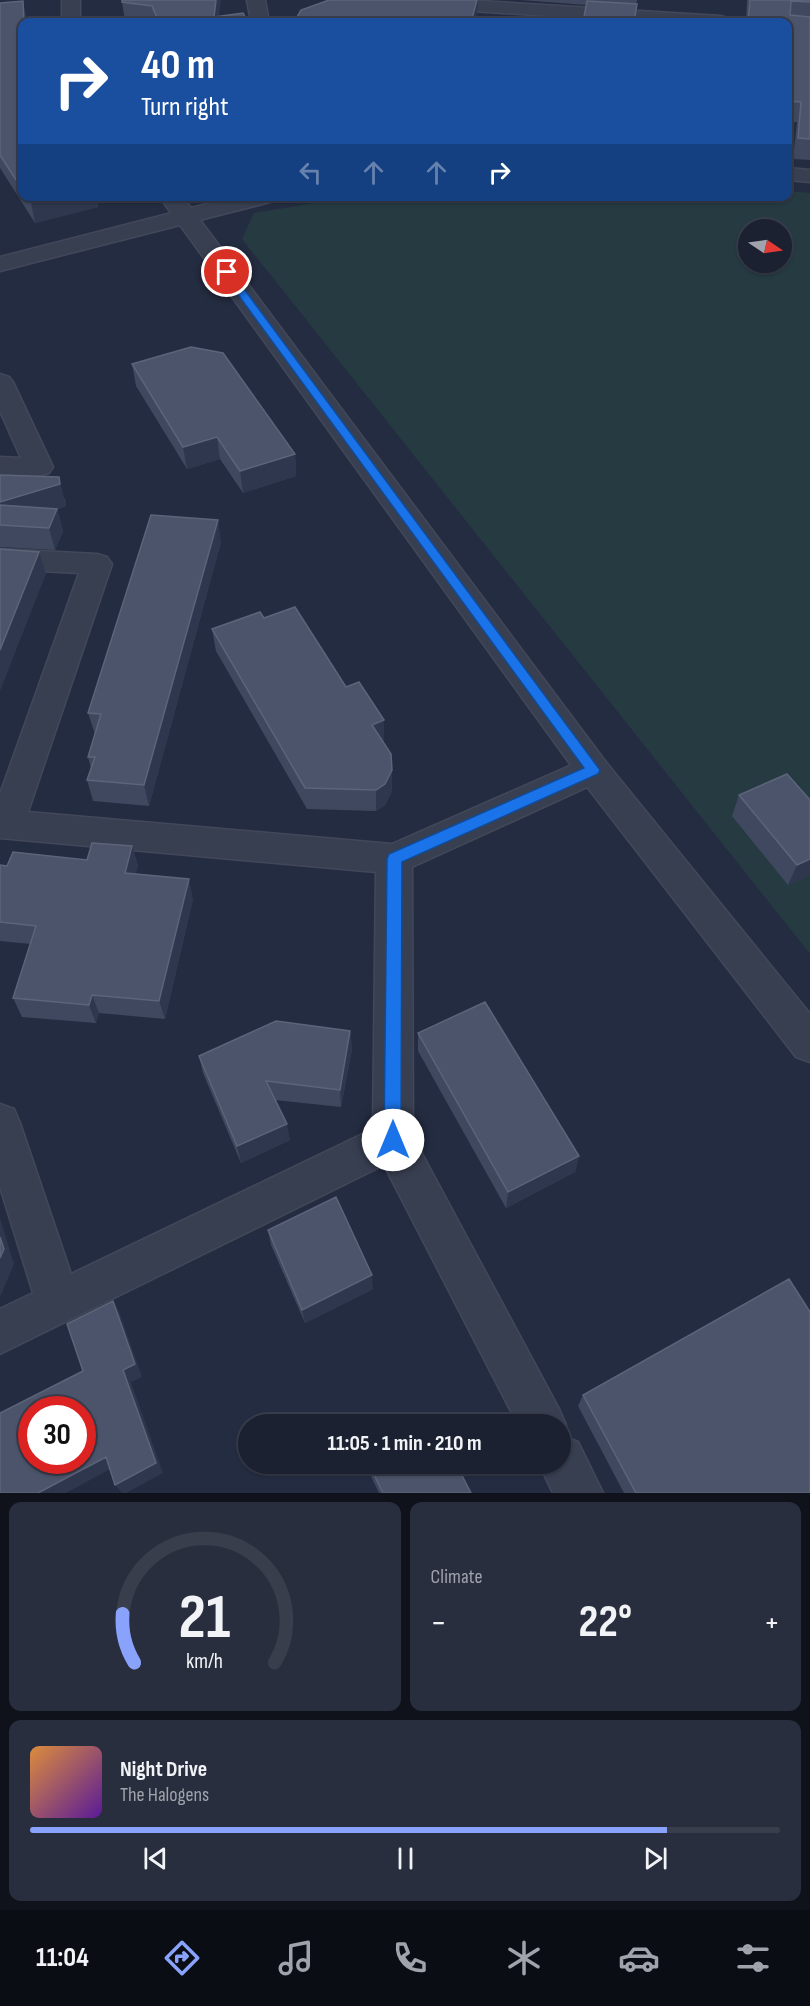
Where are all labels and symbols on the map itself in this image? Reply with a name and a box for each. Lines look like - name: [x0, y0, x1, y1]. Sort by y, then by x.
- north arrow: [738, 219, 792, 273]
- pin: [201, 246, 252, 297]
- position arrow: [361, 1108, 425, 1172]
- speed limit sign: 30: [18, 1396, 96, 1474]

